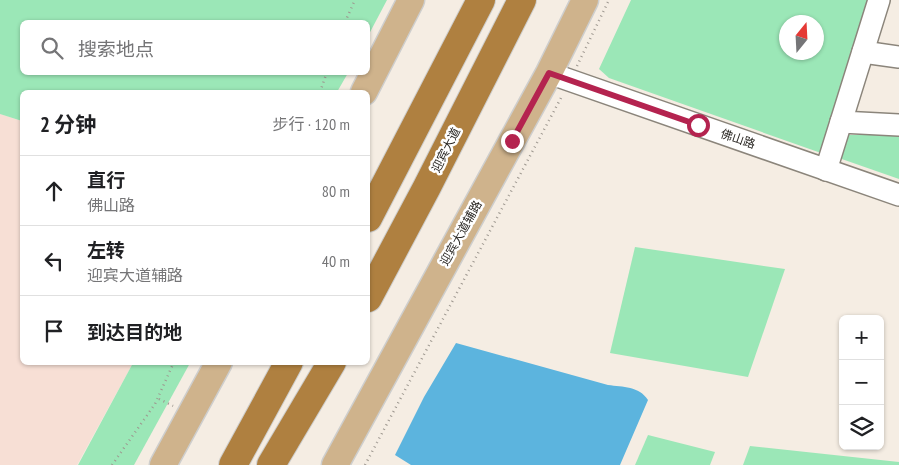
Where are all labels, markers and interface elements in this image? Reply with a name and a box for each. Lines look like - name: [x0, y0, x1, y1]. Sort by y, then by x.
- north arrow: [779, 15, 824, 60]
- search box: [20, 20, 370, 75]
- icon: search: [38, 34, 66, 62]
- text: 搜索地点: [78, 37, 154, 61]
- text: 2 分钟: [40, 111, 96, 138]
- text: 步行 · 120 m: [272, 114, 350, 134]
- route start: [687, 114, 710, 137]
- street label: 迎宾大道: [428, 125, 463, 175]
- street label: 佛山路: [719, 126, 758, 151]
- route end: [501, 130, 524, 153]
- text: 直行: [87, 168, 125, 192]
- icon: ahead: [40, 177, 68, 205]
- text: 80 m: [322, 181, 350, 201]
- text: 佛山路: [87, 195, 135, 215]
- street label: 迎宾大道辅路: [437, 198, 485, 268]
- text: 左转: [87, 238, 125, 262]
- icon: left: [40, 247, 68, 275]
- text: 40 m: [322, 251, 350, 271]
- text: 迎宾大道辅路: [87, 265, 183, 285]
- map controls: [839, 315, 884, 450]
- button: +: [839, 315, 884, 360]
- icon: arrive: [40, 317, 68, 345]
- text: 到达目的地: [87, 320, 182, 344]
- button: −: [839, 360, 884, 405]
- button: layers: [839, 405, 884, 450]

